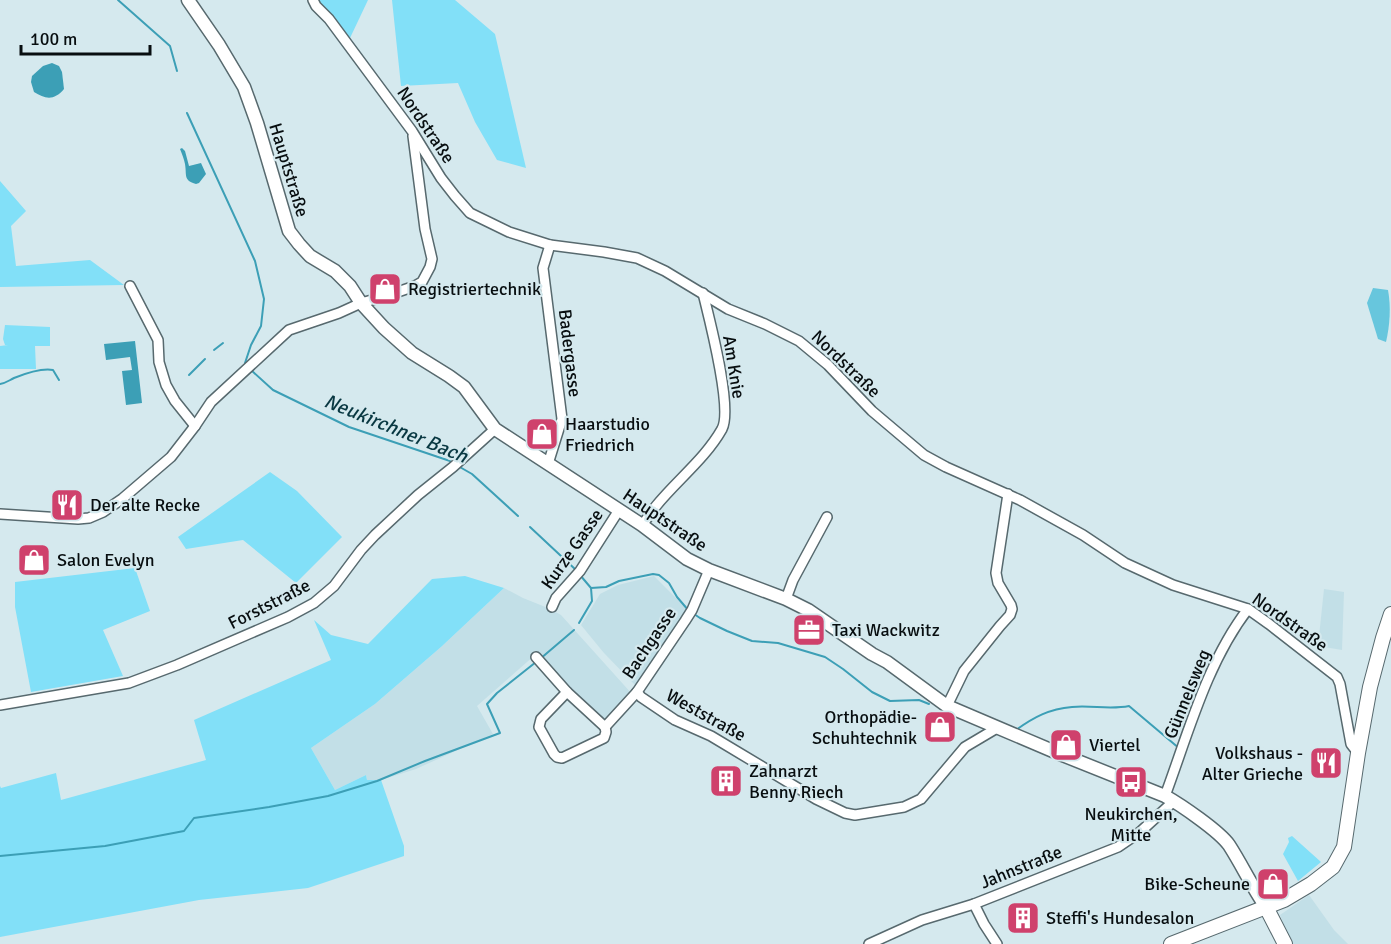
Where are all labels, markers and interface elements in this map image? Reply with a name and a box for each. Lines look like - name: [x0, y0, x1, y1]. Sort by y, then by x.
- scale bar: [21, 18, 150, 56]
- text: 100 m: [30, 28, 77, 50]
- street label: Nordstraße: [392, 83, 460, 167]
- street label: Hauptstraße: [264, 120, 314, 220]
- shop icon: Registriertechnik: [367, 271, 403, 307]
- place label: Registriertechnik: [408, 278, 541, 300]
- street label: Badergasse: [554, 308, 586, 398]
- street label: Nordstraße: [807, 326, 885, 402]
- street label: Am Knie: [718, 334, 750, 400]
- water label: Neukirchner Bach: [321, 388, 472, 469]
- place label: Haarstudio Friedrich: [565, 413, 650, 456]
- shop icon: Haarstudio Friedrich: [524, 416, 560, 452]
- street label: Hauptstraße: [619, 484, 711, 556]
- restaurant icon: Der alte Recke: [49, 487, 85, 523]
- place label: Der alte Recke: [90, 494, 200, 516]
- street label: Kurze Gasse: [536, 505, 608, 593]
- shop icon: Salon Evelyn: [16, 542, 52, 578]
- place label: Salon Evelyn: [57, 549, 155, 571]
- street label: Forststraße: [224, 574, 314, 634]
- street label: Nordstraße: [1248, 588, 1332, 656]
- street label: Bachgasse: [617, 603, 681, 683]
- office icon: Taxi Wackwitz: [791, 612, 827, 648]
- place label: Taxi Wackwitz: [832, 619, 940, 641]
- street label: Günnelsweg: [1159, 646, 1215, 742]
- street label: Weststraße: [662, 684, 750, 746]
- place label: Orthopädie- Schuhtechnik: [812, 706, 917, 749]
- shop icon: Orthopädie- Schuhtechnik: [922, 709, 958, 745]
- shop icon: Viertel: [1048, 727, 1084, 763]
- place label: Viertel: [1089, 734, 1141, 756]
- place label: Volkshaus - Alter Grieche: [1202, 742, 1303, 785]
- restaurant icon: Volkshaus - Alter Grieche: [1308, 745, 1344, 781]
- place label: Zahnarzt Benny Riech: [749, 760, 844, 803]
- building icon: Zahnarzt Benny Riech: [708, 763, 744, 799]
- bus stop icon: Neukirchen, Mitte: [1113, 764, 1149, 800]
- place label: Neukirchen, Mitte: [1084, 803, 1178, 846]
- street label: Jahnstraße: [977, 841, 1065, 893]
- shop icon: Bike-Scheune: [1255, 866, 1291, 902]
- place label: Bike-Scheune: [1144, 873, 1250, 895]
- building icon: Steffi's Hundesalon: [1005, 900, 1041, 936]
- place label: Steffi's Hundesalon: [1046, 907, 1194, 929]

